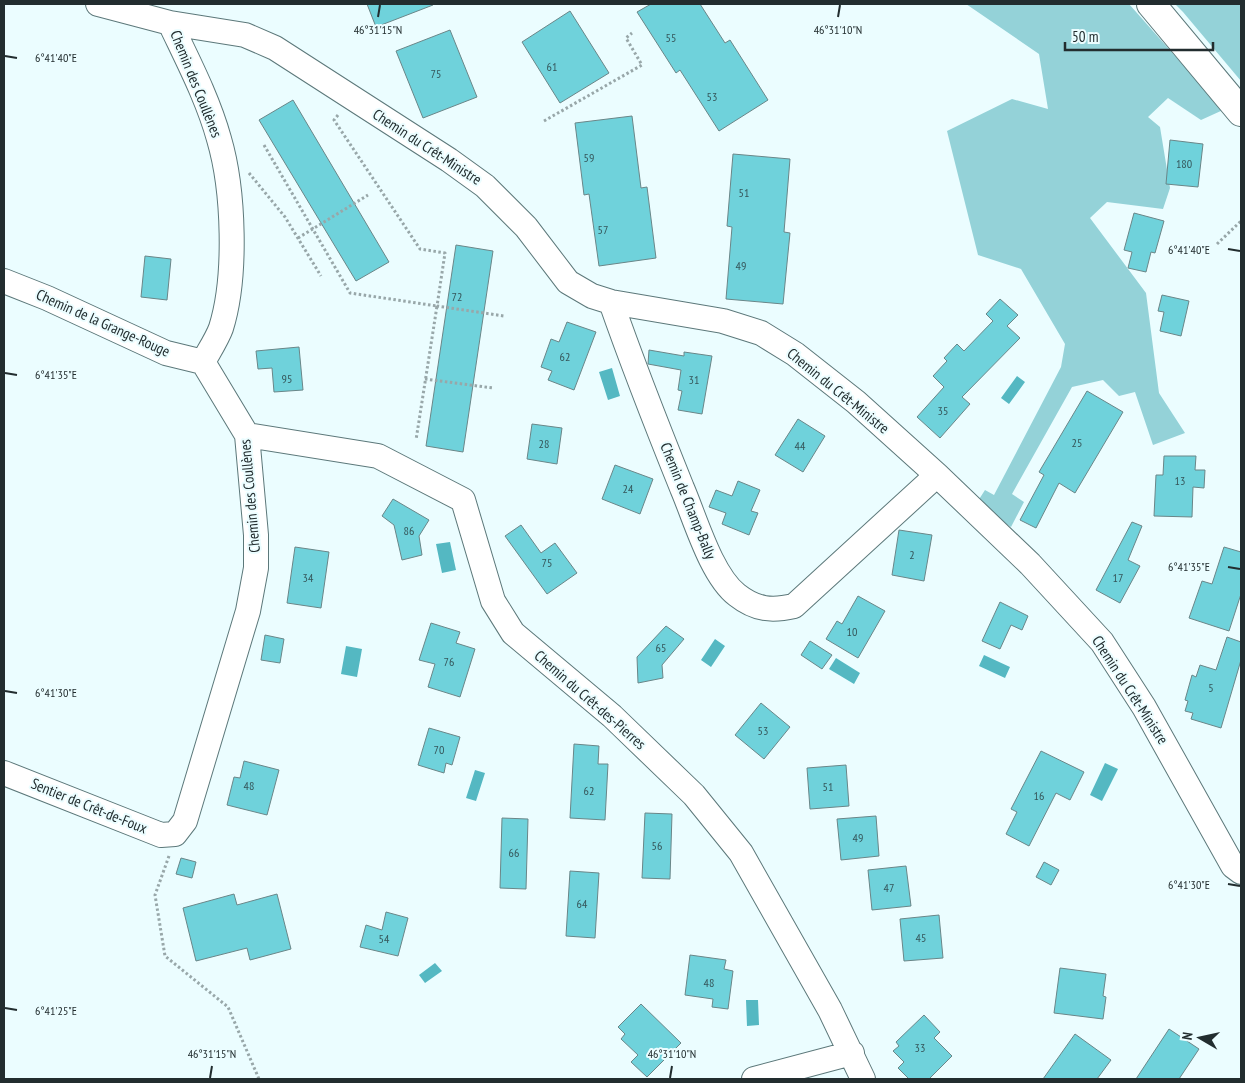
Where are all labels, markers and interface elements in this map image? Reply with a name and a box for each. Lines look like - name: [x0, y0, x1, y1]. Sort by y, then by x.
- scale bar: [1065, 20, 1212, 52]
- text: 46°31'15"N: [354, 22, 402, 37]
- text: 46°31'10"N: [814, 22, 862, 37]
- street label: Chemin des Coullènes: [166, 27, 227, 140]
- text: 50 m: [1072, 27, 1098, 46]
- house number: 55: [666, 30, 676, 45]
- text: 6°41'40"E: [35, 50, 77, 65]
- house number: 61: [547, 59, 557, 74]
- house number: 75: [431, 66, 441, 81]
- house number: 53: [707, 89, 717, 104]
- street label: Chemin du Crêt-Ministre: [369, 104, 485, 189]
- house number: 59: [584, 150, 594, 165]
- house number: 180: [1176, 156, 1192, 171]
- house number: 51: [739, 185, 749, 200]
- house number: 57: [598, 222, 608, 237]
- text: 6°41'40"E: [1168, 242, 1210, 257]
- house number: 49: [736, 258, 746, 273]
- street label: Chemin de la Grange-Rouge: [33, 284, 173, 361]
- house number: 72: [452, 289, 462, 304]
- street label: Chemin du Crêt-Ministre: [783, 344, 893, 438]
- house number: 62: [560, 349, 570, 364]
- text: 6°41'35"E: [35, 367, 77, 382]
- house number: 95: [282, 371, 292, 386]
- house number: 31: [689, 372, 699, 387]
- house number: 35: [938, 403, 948, 418]
- house number: 25: [1072, 435, 1082, 450]
- house number: 28: [539, 436, 549, 451]
- street label: Chemin des Coullènes: [235, 438, 264, 554]
- house number: 44: [795, 438, 806, 453]
- street label: Chemin de Champ-Bally: [656, 440, 721, 562]
- house number: 13: [1175, 473, 1185, 488]
- house number: 24: [623, 481, 634, 496]
- house number: 86: [404, 523, 414, 538]
- house number: 2: [909, 547, 915, 562]
- house number: 75: [542, 555, 552, 570]
- text: 6°41'35"E: [1168, 559, 1210, 574]
- house number: 34: [303, 570, 314, 585]
- house number: 17: [1113, 570, 1123, 585]
- house number: 10: [847, 624, 857, 639]
- street label: Chemin du Crêt-Ministre: [1088, 632, 1173, 748]
- house number: 65: [656, 640, 666, 655]
- street label: Chemin du Crêt-des-Pierres: [531, 646, 650, 753]
- house number: 76: [444, 654, 454, 669]
- house number: 5: [1208, 680, 1214, 695]
- text: 6°41'30"E: [35, 685, 77, 700]
- house number: 53: [758, 723, 768, 738]
- house number: 70: [434, 742, 444, 757]
- street label: Sentier de Crêt-de-Foux: [28, 774, 150, 837]
- house number: 48: [244, 778, 254, 793]
- house number: 51: [823, 779, 833, 794]
- house number: 62: [584, 783, 594, 798]
- house number: 16: [1034, 788, 1044, 803]
- house number: 49: [853, 830, 863, 845]
- house number: 56: [652, 838, 662, 853]
- house number: 66: [509, 845, 519, 860]
- text: 6°41'30"E: [1168, 877, 1210, 892]
- house number: 47: [884, 880, 894, 895]
- house number: 64: [577, 896, 588, 911]
- house number: 45: [916, 930, 926, 945]
- house number: 54: [379, 931, 390, 946]
- house number: 48: [704, 975, 714, 990]
- text: 6°41'25"E: [35, 1003, 77, 1018]
- north arrow: [1175, 1013, 1225, 1063]
- text: N: [1178, 1031, 1197, 1041]
- house number: 33: [915, 1040, 925, 1055]
- text: 46°31'15"N: [188, 1046, 236, 1061]
- text: 46°31'10"N: [648, 1046, 696, 1061]

